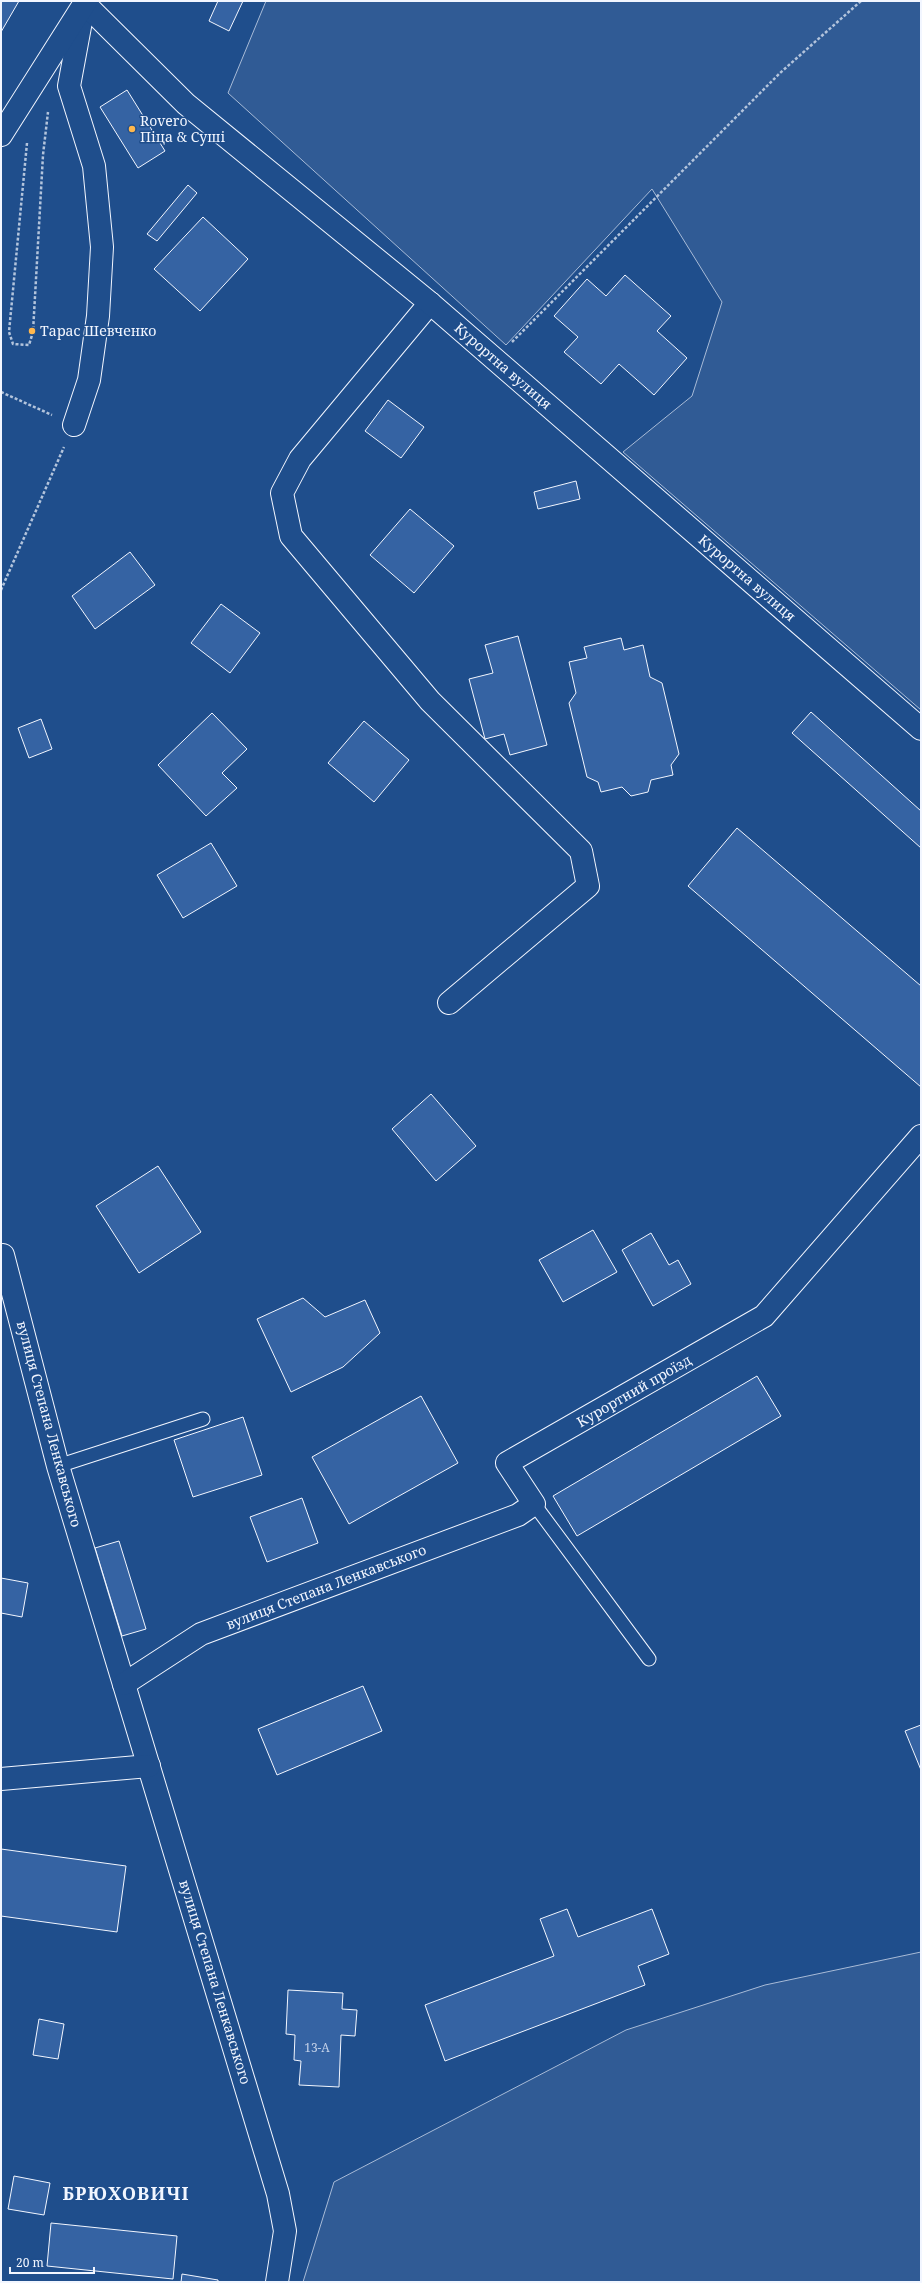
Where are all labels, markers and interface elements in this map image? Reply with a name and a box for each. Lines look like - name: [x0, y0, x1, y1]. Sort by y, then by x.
- place label: Rovero Піца & Суші: [140, 111, 225, 146]
- marker: Rovero Піца & Суші: [127, 124, 137, 134]
- street label: Курортна вулиця: [451, 318, 556, 413]
- place label: Тарас Шевченко: [40, 321, 156, 340]
- marker: Тарас Шевченко: [27, 326, 37, 336]
- street label: Курортна вулиця: [695, 530, 800, 625]
- street label: вулиця Степана Ленкавського: [13, 1319, 86, 1529]
- street label: Курортний проїзд: [573, 1350, 695, 1431]
- street label: вулиця Степана Ленкавського: [223, 1540, 429, 1634]
- street label: вулиця Степана Ленкавського: [175, 1877, 256, 2086]
- house number: 13-А: [304, 2039, 330, 2056]
- district label: БРЮХОВИЧІ: [63, 2181, 189, 2205]
- scale bar: [10, 2249, 94, 2275]
- text: 20 m: [16, 2254, 44, 2271]

